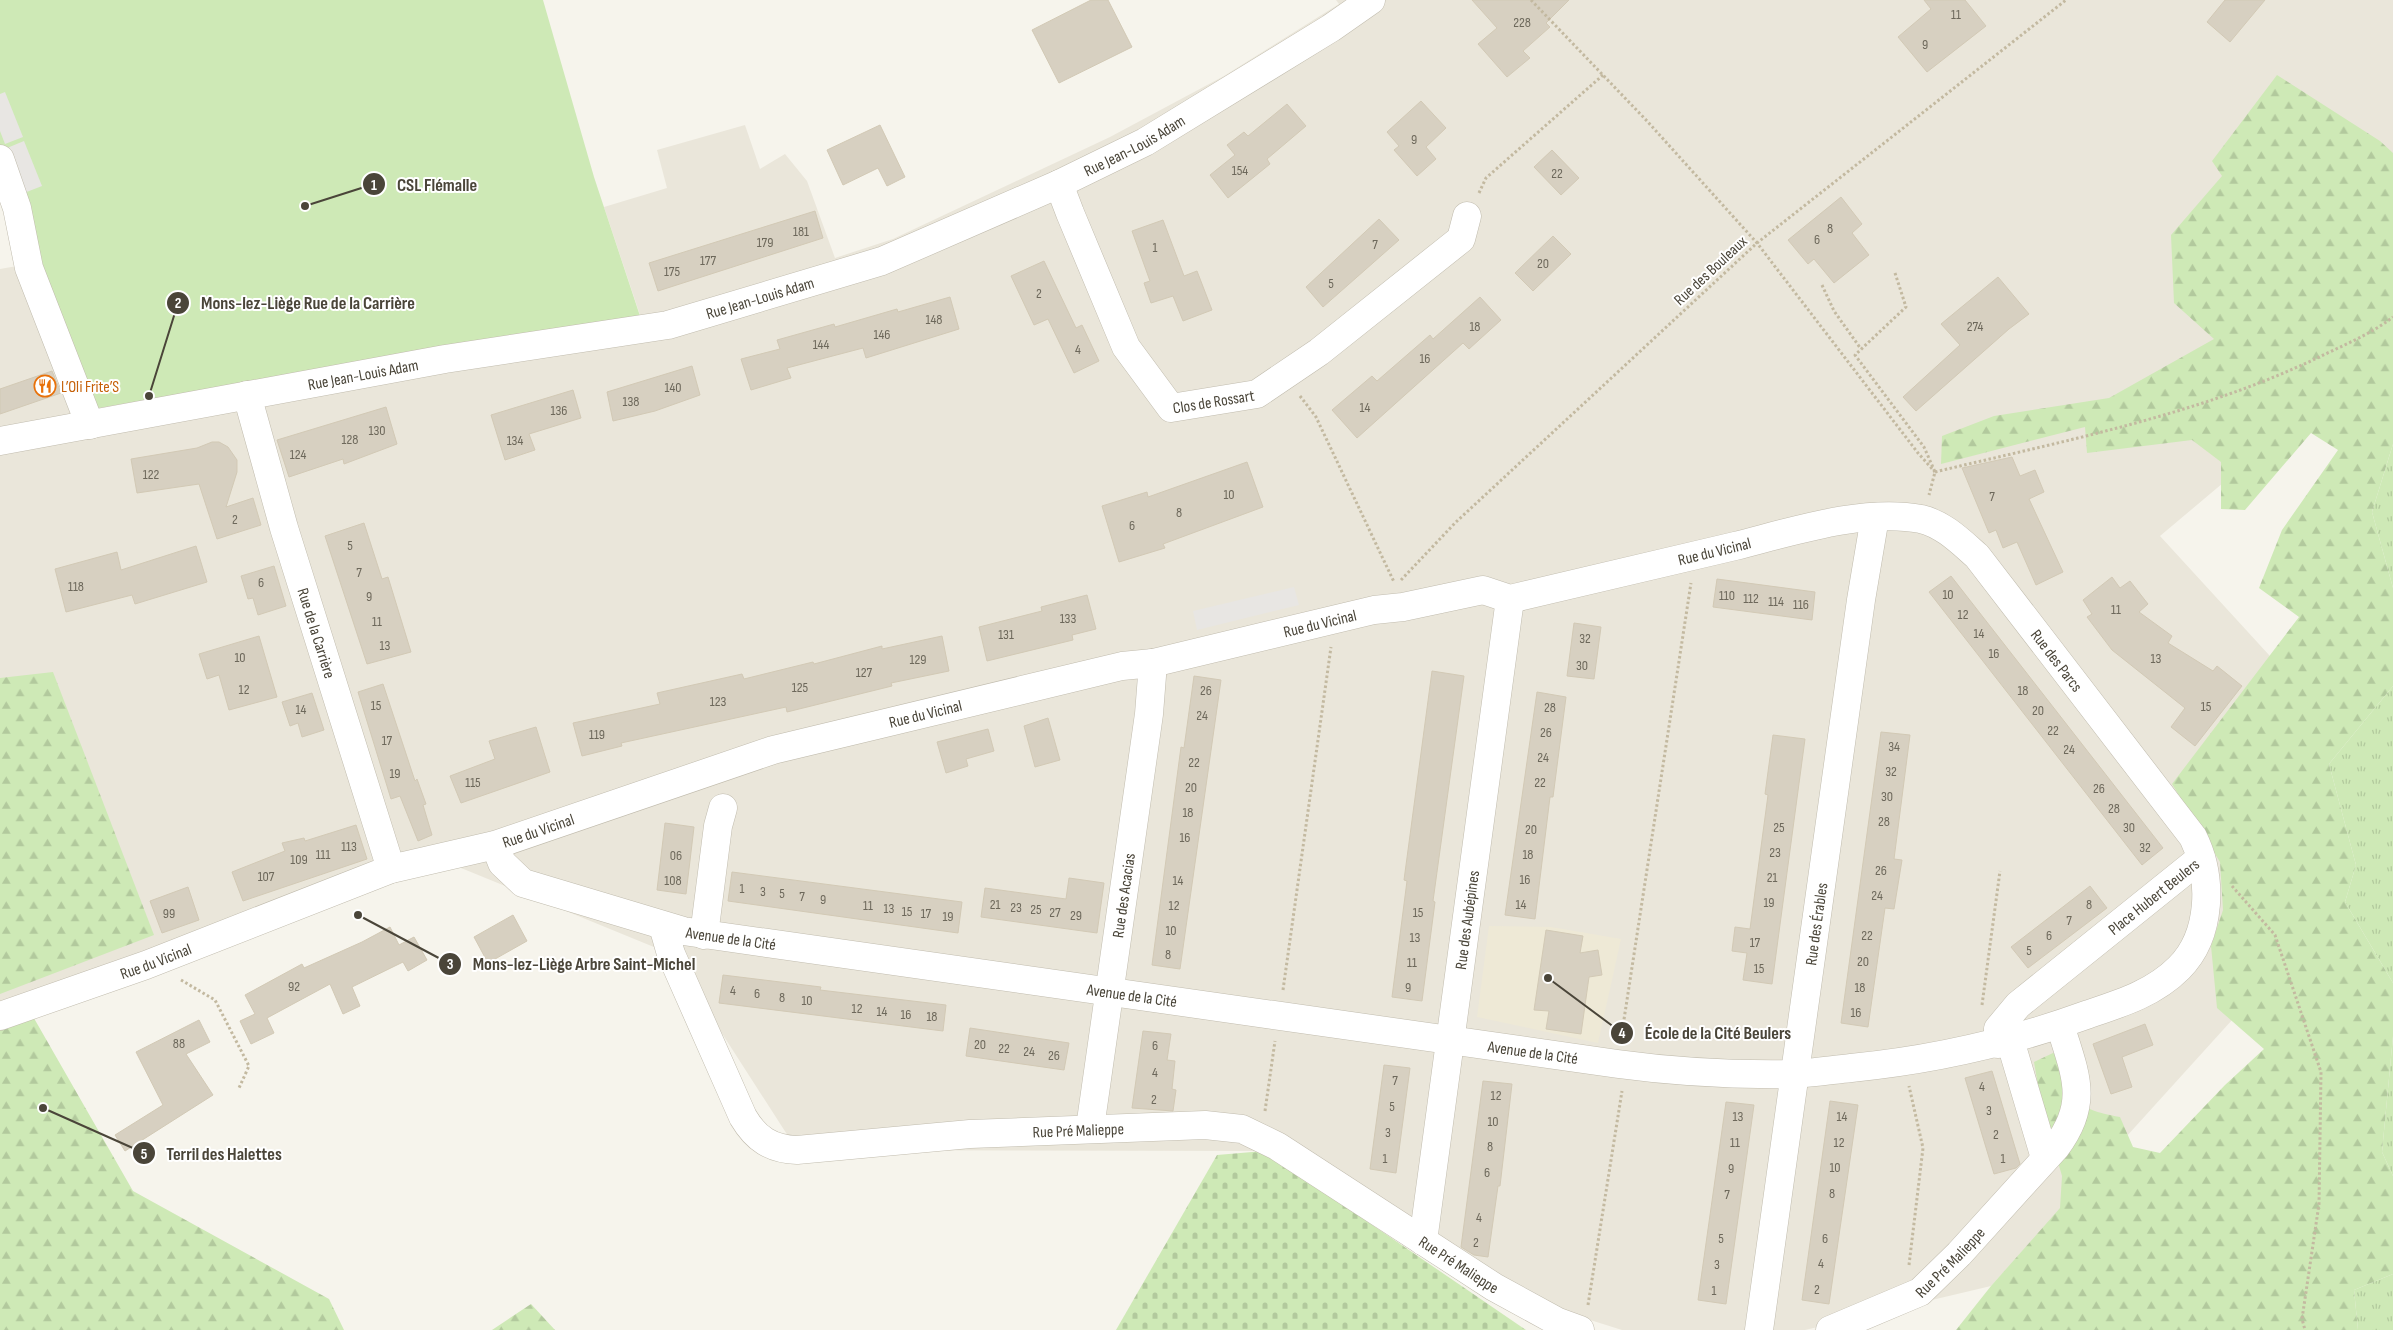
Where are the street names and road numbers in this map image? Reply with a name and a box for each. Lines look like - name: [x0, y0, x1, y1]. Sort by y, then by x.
- street label: Rue Jean-Louis Adam: [1081, 112, 1189, 181]
- street label: Rue des Bouleaux: [1670, 232, 1752, 310]
- street label: Rue Jean-Louis Adam: [704, 274, 817, 324]
- street label: Rue Jean-Louis Adam: [306, 356, 420, 395]
- street label: Clos de Rossart: [1171, 387, 1256, 419]
- street label: Rue du Vicinal: [1676, 534, 1753, 570]
- street label: Rue de la Carrière: [292, 586, 339, 681]
- street label: Rue du Vicinal: [1282, 607, 1359, 642]
- street label: Rue des Parcs: [2026, 626, 2086, 696]
- street label: Rue du Vicinal: [887, 697, 964, 733]
- street label: Rue du Vicinal: [500, 811, 577, 853]
- street label: Rue des Acacias: [1109, 852, 1140, 939]
- street label: Place Hubert Beulers: [2105, 855, 2204, 940]
- street label: Rue des Aubépines: [1452, 869, 1484, 971]
- street label: Rue des Érables: [1802, 881, 1832, 967]
- street label: Avenue de la Cité: [683, 924, 777, 955]
- street label: Rue du Vicinal: [118, 940, 194, 984]
- street label: Avenue de la Cité: [1084, 981, 1178, 1012]
- street label: Avenue de la Cité: [1485, 1038, 1579, 1069]
- street label: Rue Pré Malieppe: [1032, 1120, 1124, 1143]
- street label: Rue Pré Malieppe: [1912, 1224, 1990, 1302]
- street label: Rue Pré Malieppe: [1415, 1233, 1501, 1299]

